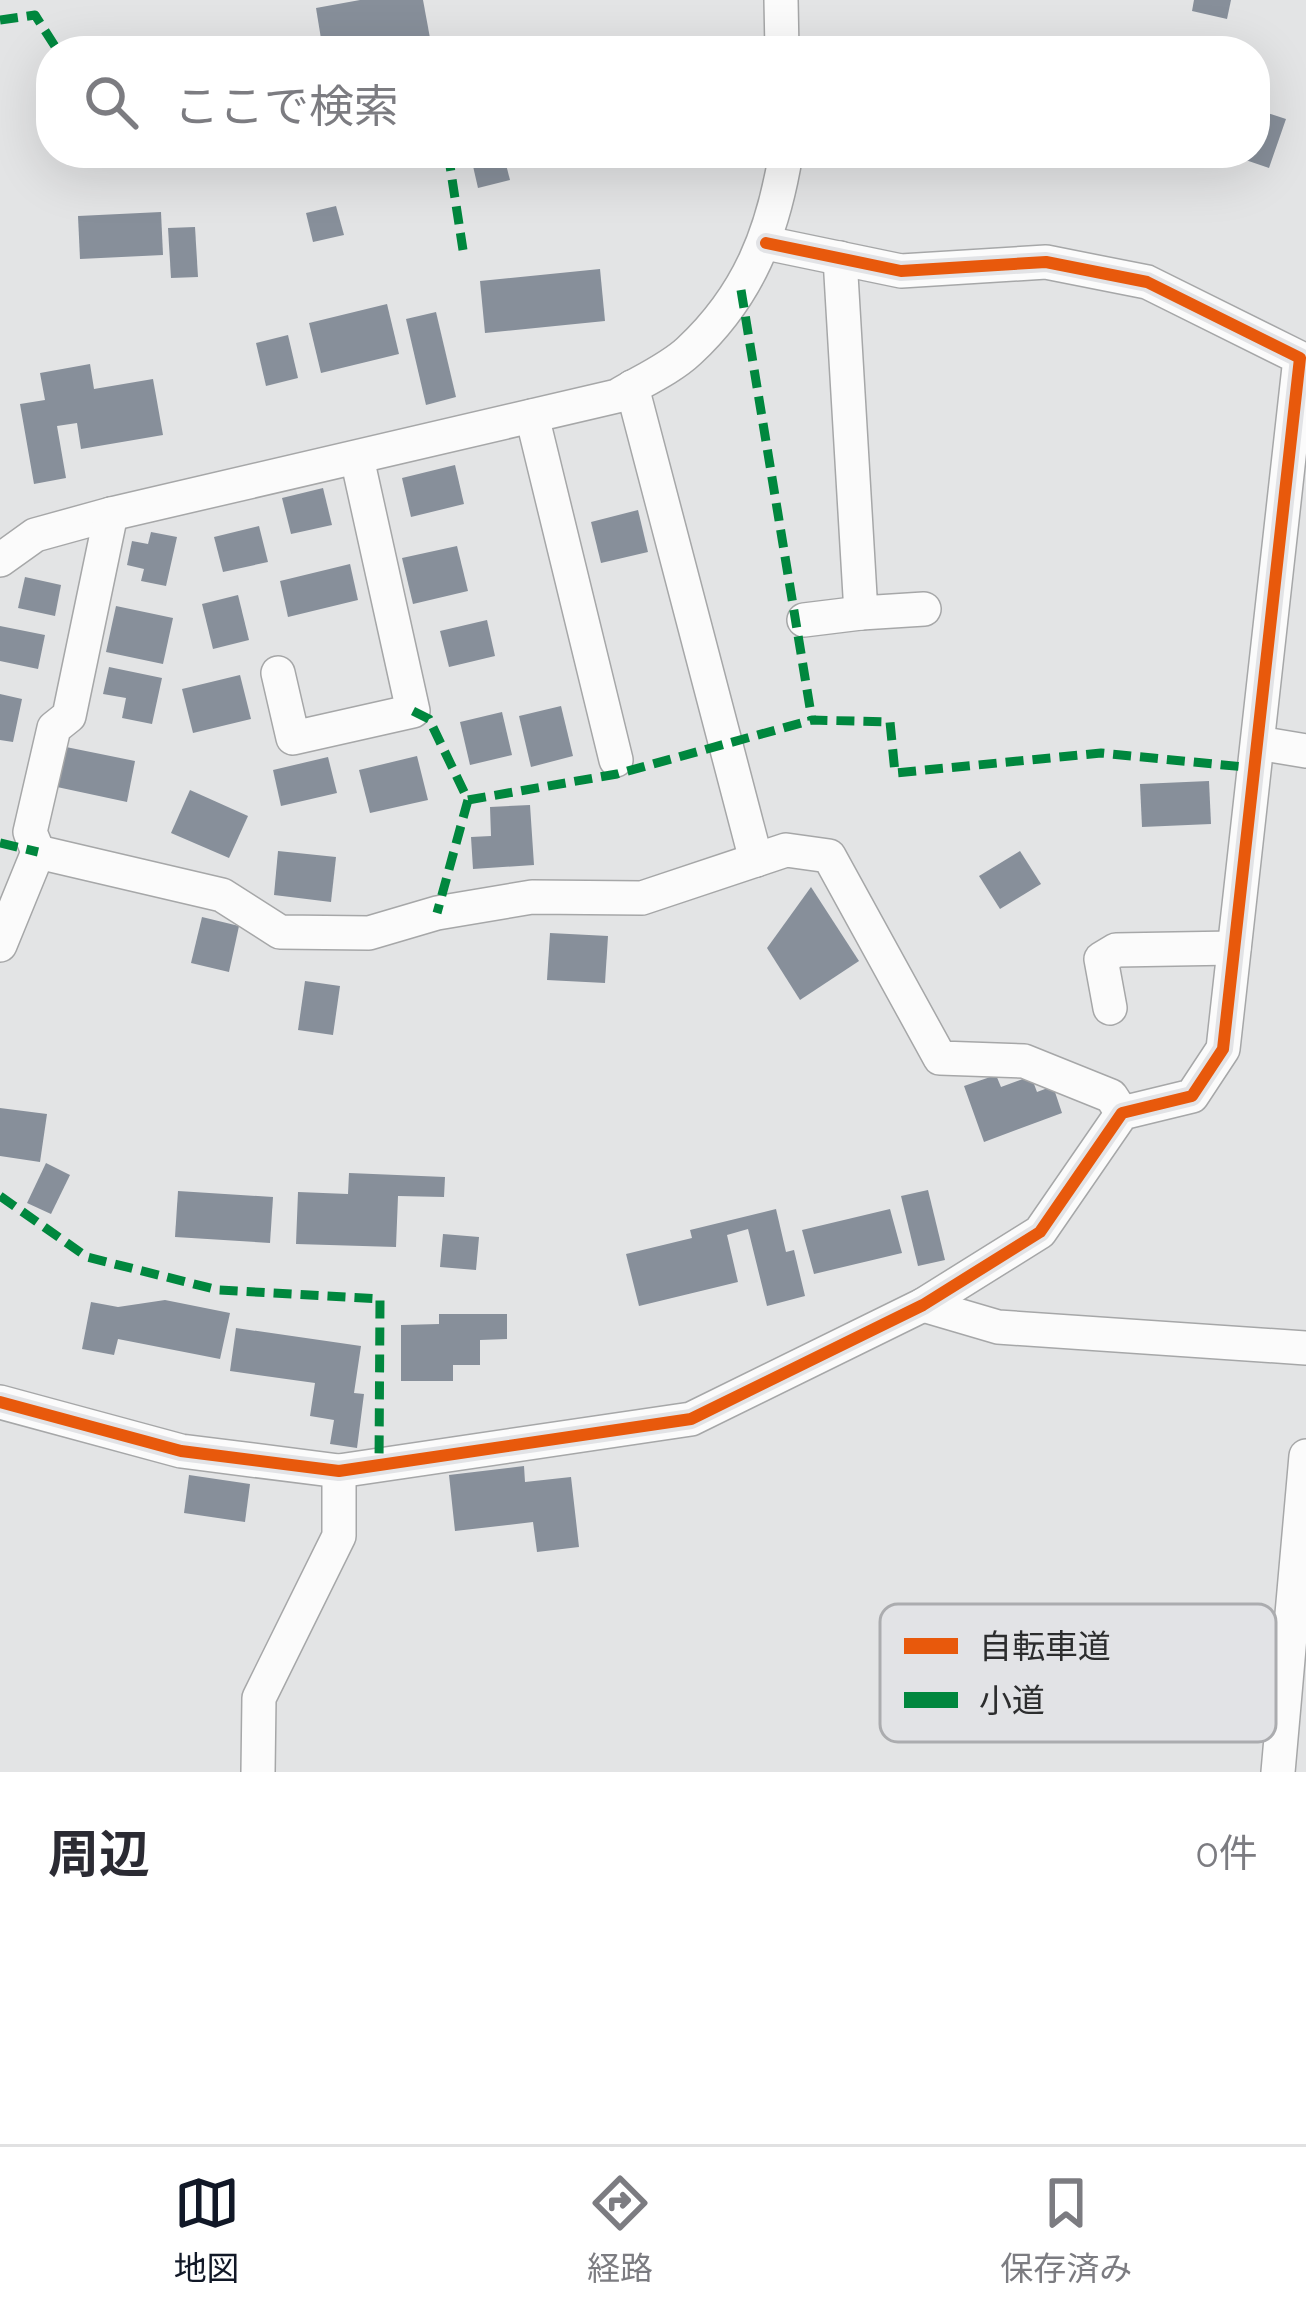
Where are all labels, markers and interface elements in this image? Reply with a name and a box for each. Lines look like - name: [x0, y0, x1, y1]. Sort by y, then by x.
- search box: [36, 36, 1270, 168]
- icon: search: [78, 69, 144, 135]
- text: ここで検索: [174, 80, 399, 133]
- legend: [880, 1604, 1276, 1742]
- text: 自転車道: [979, 1627, 1111, 1666]
- text: 小道: [979, 1681, 1045, 1720]
- text: 周辺: [48, 1824, 150, 1884]
- text: 0件: [1195, 1830, 1258, 1876]
- tab: 地図: [174, 2170, 240, 2290]
- tab: 経路: [587, 2170, 653, 2290]
- tab: 保存済み: [1000, 2170, 1132, 2290]

